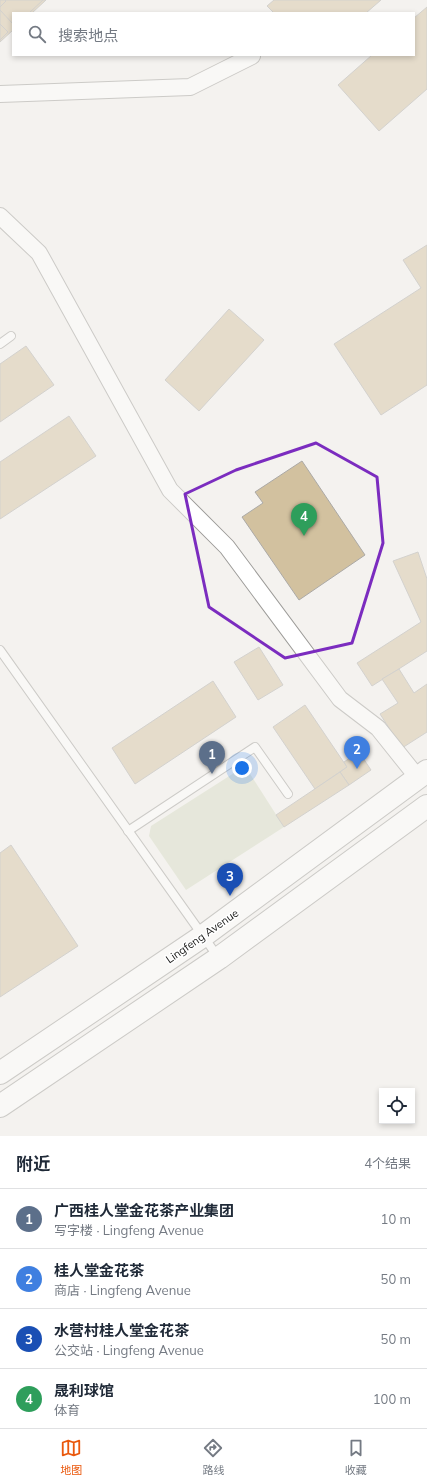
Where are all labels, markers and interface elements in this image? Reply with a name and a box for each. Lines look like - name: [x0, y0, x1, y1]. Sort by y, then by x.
- search box: [12, 12, 415, 56]
- icon: search: [26, 23, 48, 45]
- text: 搜索地点: [58, 26, 118, 45]
- pin: 4: [291, 503, 317, 536]
- pin: 2: [344, 736, 370, 769]
- pin: 1: [199, 741, 225, 774]
- your location: [232, 758, 252, 778]
- pin: 3: [217, 863, 243, 896]
- street label: Lingfeng Avenue: [163, 906, 241, 966]
- map controls: [379, 1088, 415, 1124]
- button: locate: [379, 1088, 415, 1124]
- text: 附近: [16, 1153, 50, 1174]
- text: 4个结果: [364, 1155, 411, 1171]
- text: 广西桂人堂金花茶产业集团: [54, 1201, 234, 1220]
- text: 1: [25, 1211, 33, 1227]
- text: 10 m: [381, 1211, 411, 1227]
- text: 写字楼 · Lingfeng Avenue: [54, 1222, 204, 1238]
- text: 桂人堂金花茶: [54, 1261, 144, 1280]
- text: 2: [25, 1271, 33, 1287]
- text: 50 m: [381, 1271, 411, 1287]
- text: 商店 · Lingfeng Avenue: [54, 1282, 191, 1298]
- text: 水营村桂人堂金花茶: [54, 1321, 189, 1340]
- text: 3: [25, 1331, 33, 1347]
- text: 50 m: [381, 1331, 411, 1347]
- text: 公交站 · Lingfeng Avenue: [54, 1342, 204, 1358]
- text: 晟利球馆: [54, 1381, 114, 1400]
- text: 4: [25, 1391, 33, 1407]
- text: 100 m: [373, 1391, 411, 1407]
- text: 体育: [54, 1402, 80, 1418]
- tab: 地图: [60, 1437, 82, 1477]
- tab: 路线: [202, 1437, 224, 1477]
- tab: 收藏: [345, 1437, 367, 1477]

